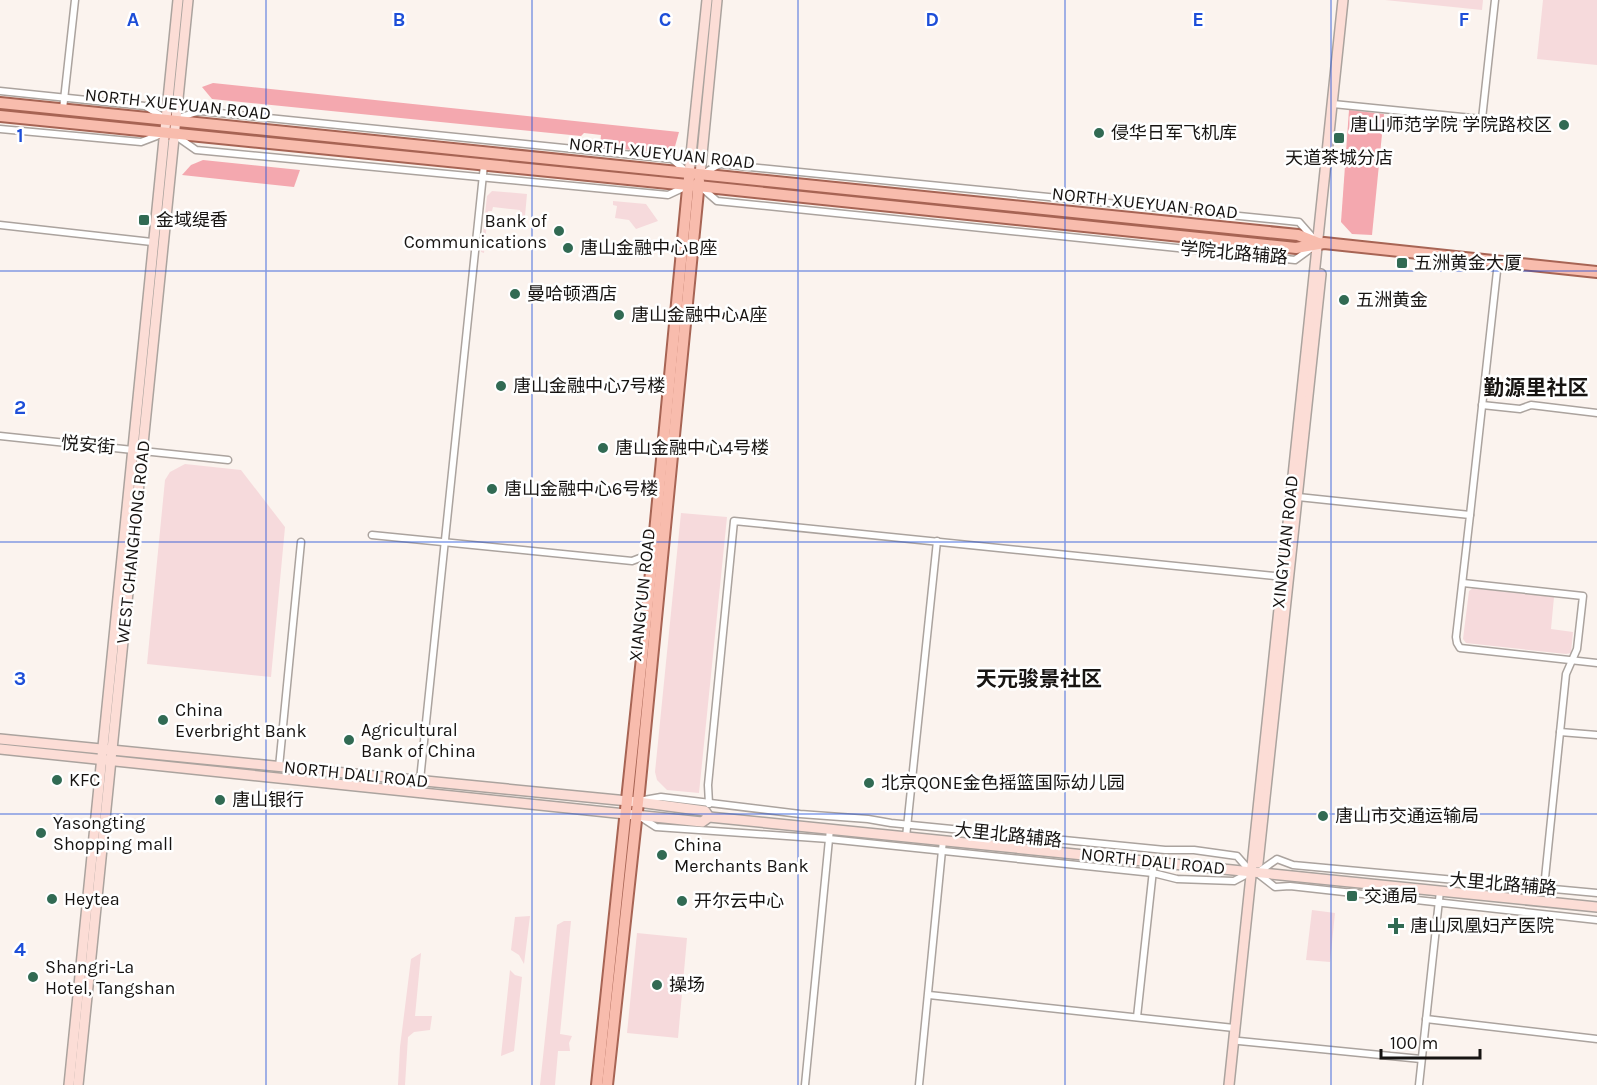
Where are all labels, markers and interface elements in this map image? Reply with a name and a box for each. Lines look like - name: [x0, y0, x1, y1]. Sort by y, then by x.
- text: A: [127, 8, 140, 31]
- text: B: [393, 8, 405, 31]
- text: C: [659, 8, 671, 31]
- text: D: [925, 8, 939, 31]
- text: E: [1192, 8, 1204, 31]
- text: F: [1459, 8, 1470, 31]
- street label: NORTH XUEYUAN ROAD: [84, 83, 272, 125]
- place label: 唐山师范学院 学院路校区: [1350, 114, 1552, 136]
- marker: 唐山师范学院 学院路校区: [1557, 118, 1571, 132]
- place label: 侵华日军飞机库: [1111, 122, 1237, 144]
- text: 1: [16, 124, 24, 147]
- marker: 侵华日军飞机库: [1092, 126, 1106, 140]
- marker: 天道茶城分店: [1332, 131, 1346, 145]
- street label: NORTH XUEYUAN ROAD: [568, 132, 756, 174]
- place label: 天道茶城分店: [1285, 147, 1393, 169]
- street label: NORTH XUEYUAN ROAD: [1051, 182, 1239, 224]
- place label: 金域缇香: [156, 209, 228, 231]
- place label: Bank of Communications: [404, 210, 548, 253]
- marker: 金域缇香: [137, 213, 151, 227]
- marker: Bank of Communications: [552, 224, 566, 238]
- place label: 唐山金融中心B座: [580, 237, 717, 259]
- street label: 学院北路辅路: [1179, 237, 1289, 269]
- marker: 唐山金融中心B座: [561, 241, 575, 255]
- place label: 五洲黄金大厦: [1414, 252, 1522, 274]
- marker: 五洲黄金大厦: [1395, 256, 1409, 270]
- place label: 曼哈顿酒店: [527, 283, 617, 305]
- marker: 曼哈顿酒店: [508, 287, 522, 301]
- place label: 五洲黄金: [1356, 289, 1428, 311]
- marker: 五洲黄金: [1337, 293, 1351, 307]
- place label: 唐山金融中心A座: [631, 304, 767, 326]
- marker: 唐山金融中心A座: [612, 308, 626, 322]
- place label: 唐山金融中心7号楼: [513, 375, 665, 397]
- district label: 勤源里社区: [1484, 376, 1589, 400]
- marker: 唐山金融中心7号楼: [494, 379, 508, 393]
- text: 2: [14, 396, 26, 419]
- street label: 悦安街: [60, 432, 116, 458]
- place label: 唐山金融中心4号楼: [615, 437, 769, 459]
- street label: WEST CHANGHONG ROAD: [111, 439, 155, 645]
- marker: 唐山金融中心4号楼: [596, 441, 610, 455]
- street label: XINGYUAN ROAD: [1267, 474, 1303, 610]
- place label: 唐山金融中心6号楼: [504, 478, 658, 500]
- marker: 唐山金融中心6号楼: [485, 482, 499, 496]
- street label: XIANGYUN ROAD: [624, 527, 660, 663]
- text: 3: [14, 667, 26, 690]
- district label: 天元骏景社区: [976, 667, 1102, 691]
- place label: China Everbright Bank: [175, 699, 307, 742]
- marker: China Everbright Bank: [156, 713, 170, 727]
- place label: Agricultural Bank of China: [361, 719, 476, 762]
- marker: Agricultural Bank of China: [342, 733, 356, 747]
- street label: NORTH DALI ROAD: [283, 755, 429, 793]
- place label: KFC: [69, 769, 100, 791]
- place label: 北京QONE金色摇篮国际幼儿园: [881, 772, 1125, 794]
- marker: KFC: [50, 773, 64, 787]
- marker: 北京QONE金色摇篮国际幼儿园: [862, 776, 876, 790]
- place label: 唐山银行: [232, 789, 304, 811]
- marker: 唐山银行: [213, 793, 227, 807]
- place label: 唐山市交通运输局: [1335, 805, 1479, 827]
- marker: 唐山市交通运输局: [1316, 809, 1330, 823]
- place label: Yasongting Shopping mall: [53, 812, 173, 855]
- street label: 大里北路辅路: [953, 818, 1063, 852]
- marker: Yasongting Shopping mall: [34, 826, 48, 840]
- place label: China Merchants Bank: [674, 834, 809, 877]
- street label: NORTH DALI ROAD: [1080, 842, 1226, 880]
- marker: China Merchants Bank: [655, 848, 669, 862]
- street label: 大里北路辅路: [1448, 868, 1558, 900]
- place label: 交通局: [1364, 885, 1418, 907]
- place label: Heytea: [64, 888, 120, 910]
- marker: 交通局: [1345, 889, 1359, 903]
- place label: 开尔云中心: [694, 890, 784, 912]
- marker: Heytea: [45, 892, 59, 906]
- marker: 开尔云中心: [675, 894, 689, 908]
- place label: 唐山凤凰妇产医院: [1410, 915, 1554, 937]
- marker: 唐山凤凰妇产医院: [1387, 917, 1405, 935]
- text: 4: [14, 938, 26, 961]
- place label: Shangri-La Hotel, Tangshan: [45, 956, 175, 999]
- marker: Shangri-La Hotel, Tangshan: [26, 970, 40, 984]
- place label: 操场: [669, 974, 705, 996]
- marker: 操场: [650, 978, 664, 992]
- scale bar: [1381, 1022, 1480, 1060]
- text: 100 m: [1390, 1032, 1438, 1054]

